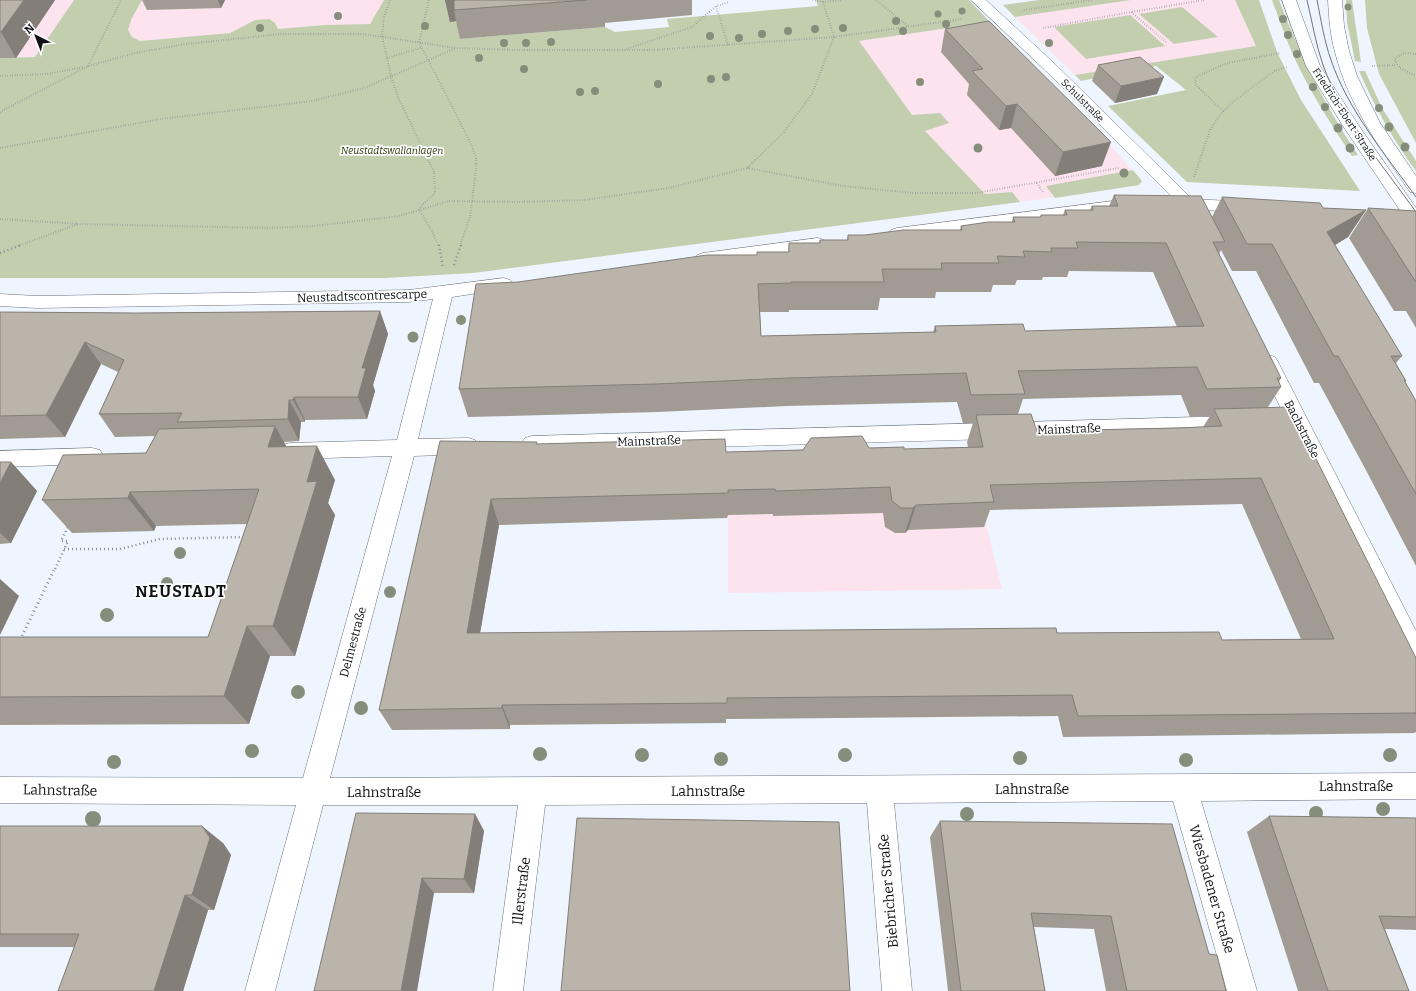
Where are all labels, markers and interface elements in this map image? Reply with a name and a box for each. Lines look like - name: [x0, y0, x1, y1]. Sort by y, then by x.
- north arrow: [16, 16, 56, 56]
- text: N: [22, 21, 38, 37]
- street label: Friedrich-Ebert-Straße: [1310, 66, 1379, 163]
- street label: Schulstraße: [1058, 77, 1106, 125]
- park label: Neustadtswallanlagen: [341, 145, 443, 157]
- street label: Neustadtscontrescarpe: [297, 287, 427, 305]
- street label: Bachstraße: [1281, 398, 1323, 460]
- street label: Mainstraße: [1037, 421, 1101, 437]
- street label: Mainstraße: [617, 433, 681, 449]
- district label: NEUSTADT: [135, 582, 227, 601]
- street label: Delmestraße: [337, 605, 369, 679]
- street label: Lahnstraße: [1319, 778, 1393, 795]
- street label: Lahnstraße: [23, 781, 97, 800]
- street label: Lahnstraße: [995, 781, 1069, 798]
- street label: Lahnstraße: [671, 783, 745, 800]
- street label: Lahnstraße: [347, 784, 421, 801]
- street label: Wiesbadener Straße: [1185, 823, 1238, 955]
- street label: Biebricher Straße: [875, 833, 902, 949]
- street label: Illerstraße: [509, 856, 534, 926]

